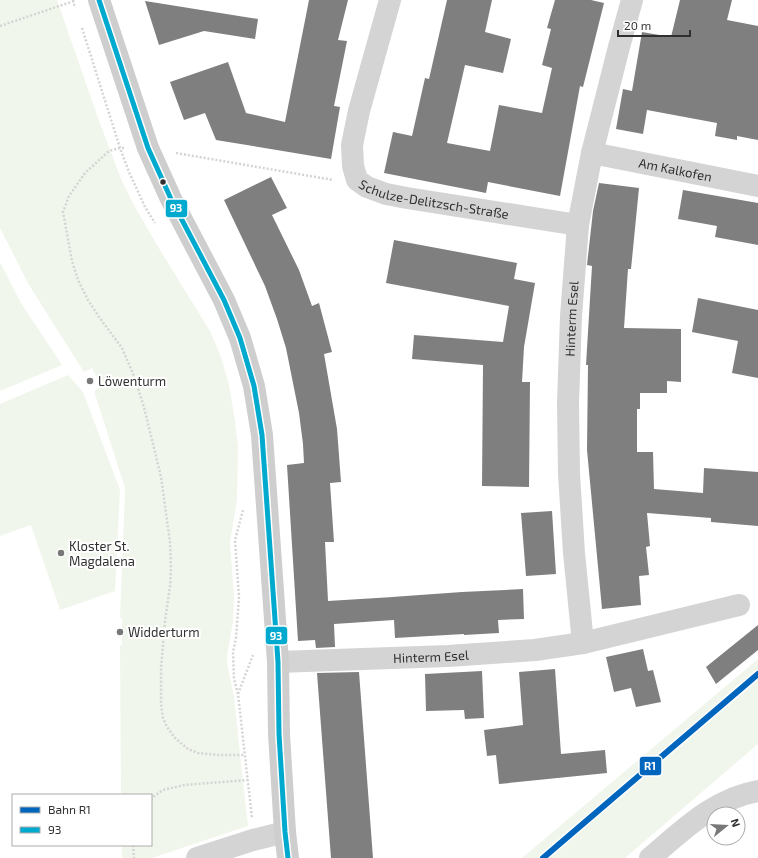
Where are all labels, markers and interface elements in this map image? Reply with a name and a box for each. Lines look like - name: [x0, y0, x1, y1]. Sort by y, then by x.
- scale bar: [618, 12, 690, 38]
- text: 20 m: [624, 18, 651, 32]
- street label: Am Kalkofen: [637, 154, 713, 185]
- street label: Schulze-Delitzsch-Straße: [356, 176, 510, 222]
- unlabelled marker: [158, 177, 168, 187]
- line badge: 93: [165, 199, 188, 218]
- text: 93: [170, 201, 182, 214]
- street label: Hinterm Esel: [562, 280, 582, 357]
- place label: Löwenturm: [98, 373, 166, 389]
- marker: Löwenturm: [85, 376, 95, 386]
- place label: Kloster St. Magdalena: [69, 538, 135, 569]
- marker: Kloster St. Magdalena: [56, 548, 66, 558]
- place label: Widderturm: [128, 624, 200, 640]
- line badge: 93: [265, 626, 288, 645]
- marker: Widderturm: [115, 627, 125, 637]
- text: 93: [270, 629, 282, 642]
- street label: Hinterm Esel: [393, 647, 469, 666]
- line badge: R1: [639, 756, 662, 776]
- text: R1: [644, 759, 656, 772]
- legend: [12, 794, 152, 846]
- text: Bahn R1: [48, 802, 91, 816]
- north arrow: [706, 806, 746, 846]
- text: N: [729, 817, 743, 829]
- text: 93: [48, 822, 62, 836]

